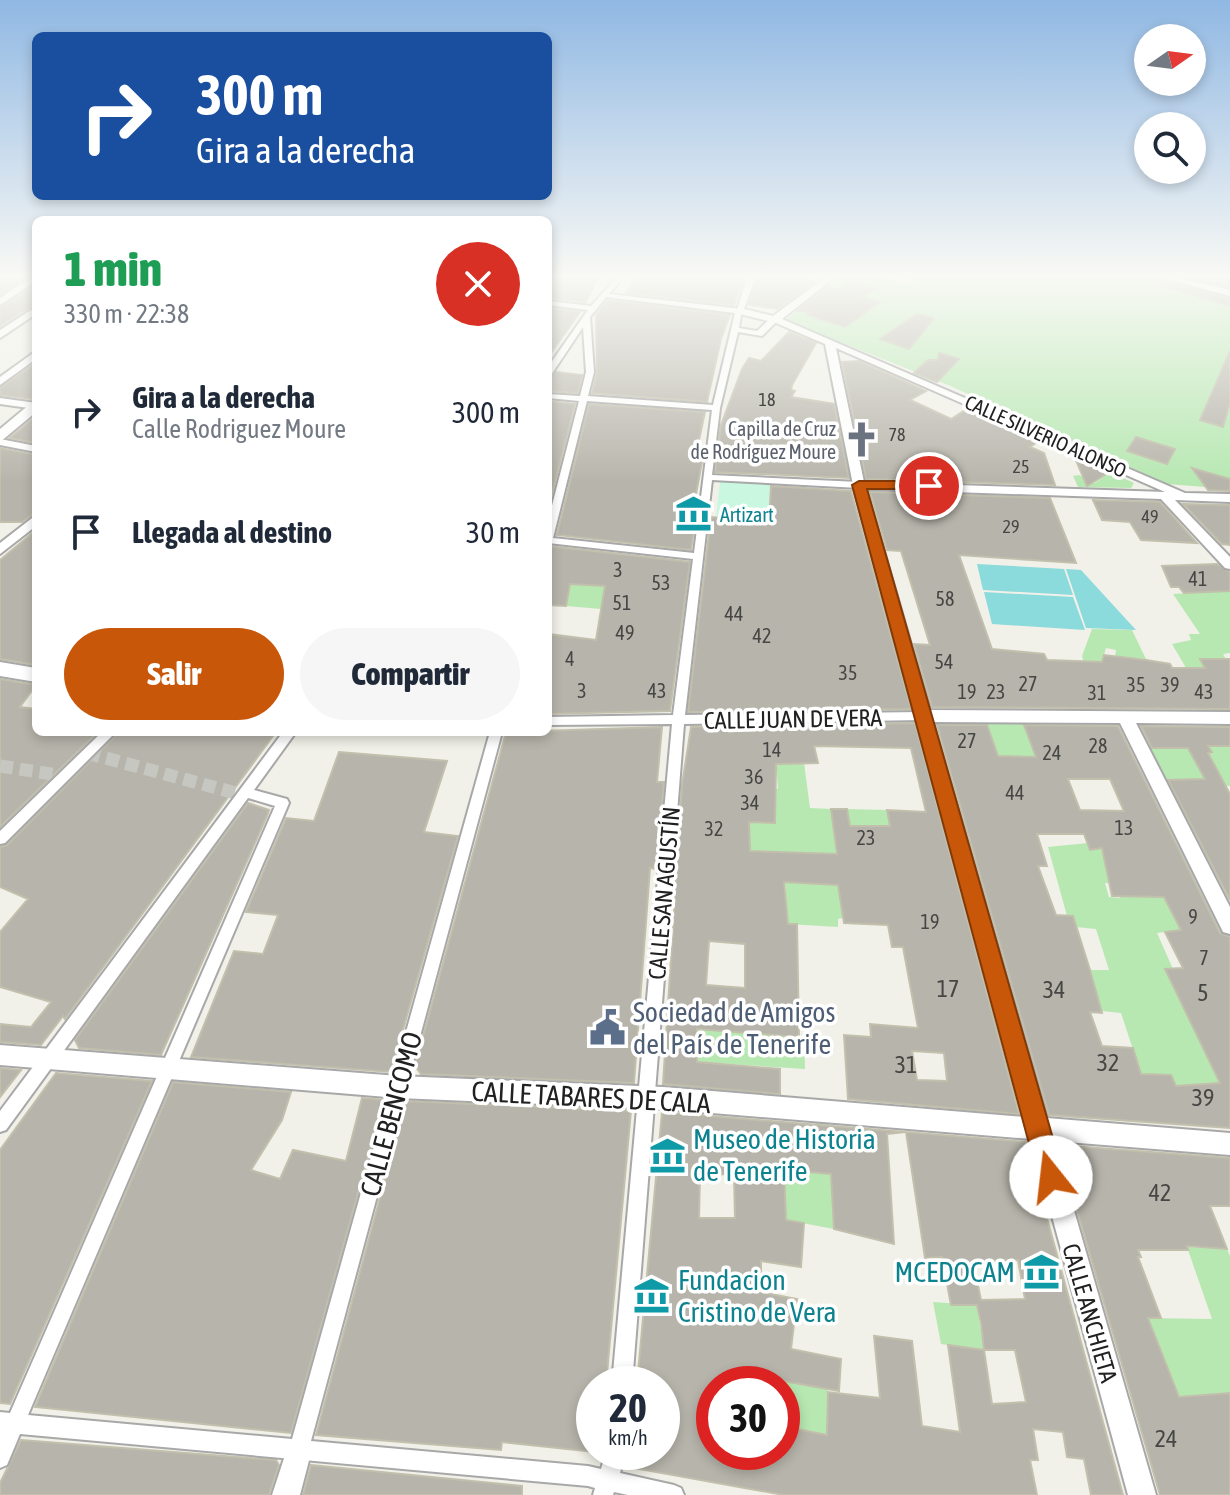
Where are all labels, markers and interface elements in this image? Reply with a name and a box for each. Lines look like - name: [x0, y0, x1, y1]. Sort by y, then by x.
- north arrow: [1134, 24, 1206, 96]
- map controls: [1134, 24, 1206, 184]
- text: 300 m: [196, 63, 323, 127]
- icon: right: [64, 64, 168, 168]
- button: search: [1134, 112, 1206, 184]
- text: Gira a la derecha: [196, 129, 416, 171]
- text: 1 min: [64, 241, 162, 296]
- button: close: [436, 242, 520, 326]
- text: 330 m · 22:38: [64, 299, 189, 329]
- text: Gira a la derecha: [132, 380, 315, 414]
- house number: 18: [759, 389, 775, 410]
- icon: right: [64, 390, 108, 434]
- street label: CALLE SILVERIO ALONSO: [962, 390, 1130, 482]
- text: 300 m: [452, 395, 520, 429]
- text: Calle Rodriguez Moure: [132, 414, 346, 444]
- place label: Capilla de Cruz de Rodríguez Moure: [691, 417, 836, 463]
- church icon: Capilla de Cruz de Rodríguez Moure: [843, 420, 881, 458]
- house number: 78: [889, 424, 905, 445]
- pin: [895, 452, 963, 520]
- house number: 25: [1013, 456, 1029, 477]
- icon: arrive: [907, 464, 951, 508]
- museum icon: Artizart: [675, 495, 713, 533]
- place label: Artizart: [720, 503, 774, 526]
- house number: 49: [1142, 506, 1158, 527]
- icon: arrive: [64, 510, 108, 554]
- text: Llegada al destino: [132, 515, 332, 549]
- text: 30 m: [466, 515, 520, 549]
- house number: 29: [1003, 516, 1019, 537]
- house number: 3: [613, 558, 623, 581]
- house number: 41: [1189, 567, 1207, 590]
- house number: 53: [652, 571, 670, 594]
- house number: 58: [936, 587, 954, 610]
- house number: 51: [613, 591, 631, 614]
- house number: 44: [725, 602, 743, 625]
- house number: 49: [616, 621, 634, 644]
- house number: 42: [753, 624, 771, 647]
- button: Salir: [64, 628, 284, 720]
- button: Compartir: [300, 628, 520, 720]
- house number: 4: [565, 647, 575, 670]
- house number: 54: [935, 650, 953, 673]
- house number: 35: [839, 661, 857, 684]
- house number: 27: [1019, 672, 1037, 695]
- house number: 35: [1127, 673, 1145, 696]
- house number: 39: [1161, 673, 1179, 696]
- house number: 3: [577, 679, 587, 702]
- house number: 43: [648, 679, 666, 702]
- house number: 19: [958, 680, 976, 703]
- house number: 23: [987, 680, 1005, 703]
- house number: 43: [1195, 680, 1213, 703]
- house number: 31: [1088, 681, 1106, 704]
- street label: CALLE JUAN DE VERA: [704, 704, 883, 734]
- house number: 27: [958, 729, 976, 752]
- house number: 28: [1089, 734, 1107, 757]
- house number: 14: [763, 738, 781, 761]
- house number: 24: [1043, 741, 1061, 764]
- house number: 36: [745, 765, 763, 788]
- house number: 44: [1006, 781, 1024, 804]
- house number: 34: [741, 791, 759, 814]
- street label: CALLE SAN AGUSTÍN: [643, 805, 685, 981]
- house number: 13: [1115, 816, 1133, 839]
- house number: 32: [705, 817, 723, 840]
- house number: 23: [857, 826, 875, 849]
- house number: 9: [1188, 905, 1198, 928]
- house number: 19: [921, 910, 939, 933]
- house number: 7: [1199, 946, 1209, 969]
- house number: 17: [937, 975, 959, 1002]
- house number: 34: [1043, 976, 1065, 1003]
- house number: 5: [1197, 979, 1209, 1006]
- place label: Sociedad de Amigos del País de Tenerife: [633, 996, 835, 1060]
- public building icon: Sociedad de Amigos del País de Tenerife: [588, 1009, 626, 1047]
- street label: CALLE BENCOMO: [354, 1028, 428, 1200]
- house number: 32: [1097, 1049, 1119, 1076]
- house number: 31: [895, 1051, 917, 1078]
- street label: CALLE TABARES DE CALA: [471, 1075, 712, 1119]
- house number: 39: [1192, 1084, 1214, 1111]
- place label: Museo de Historia de Tenerife: [693, 1123, 876, 1187]
- position arrow: [1009, 1135, 1093, 1219]
- museum icon: Museo de Historia de Tenerife: [648, 1136, 686, 1174]
- house number: 42: [1149, 1179, 1171, 1206]
- street label: CALLE ANCHIETA: [1057, 1241, 1123, 1386]
- museum icon: MCEDOCAM: [1022, 1253, 1060, 1291]
- place label: MCEDOCAM: [895, 1256, 1015, 1288]
- place label: Fundacion Cristino de Vera: [678, 1264, 836, 1328]
- museum icon: Fundacion Cristino de Vera: [633, 1277, 671, 1315]
- speed limit sign: 30: [696, 1366, 800, 1470]
- text: 20: [609, 1385, 647, 1430]
- house number: 24: [1155, 1425, 1177, 1452]
- text: km/h: [608, 1426, 648, 1449]

